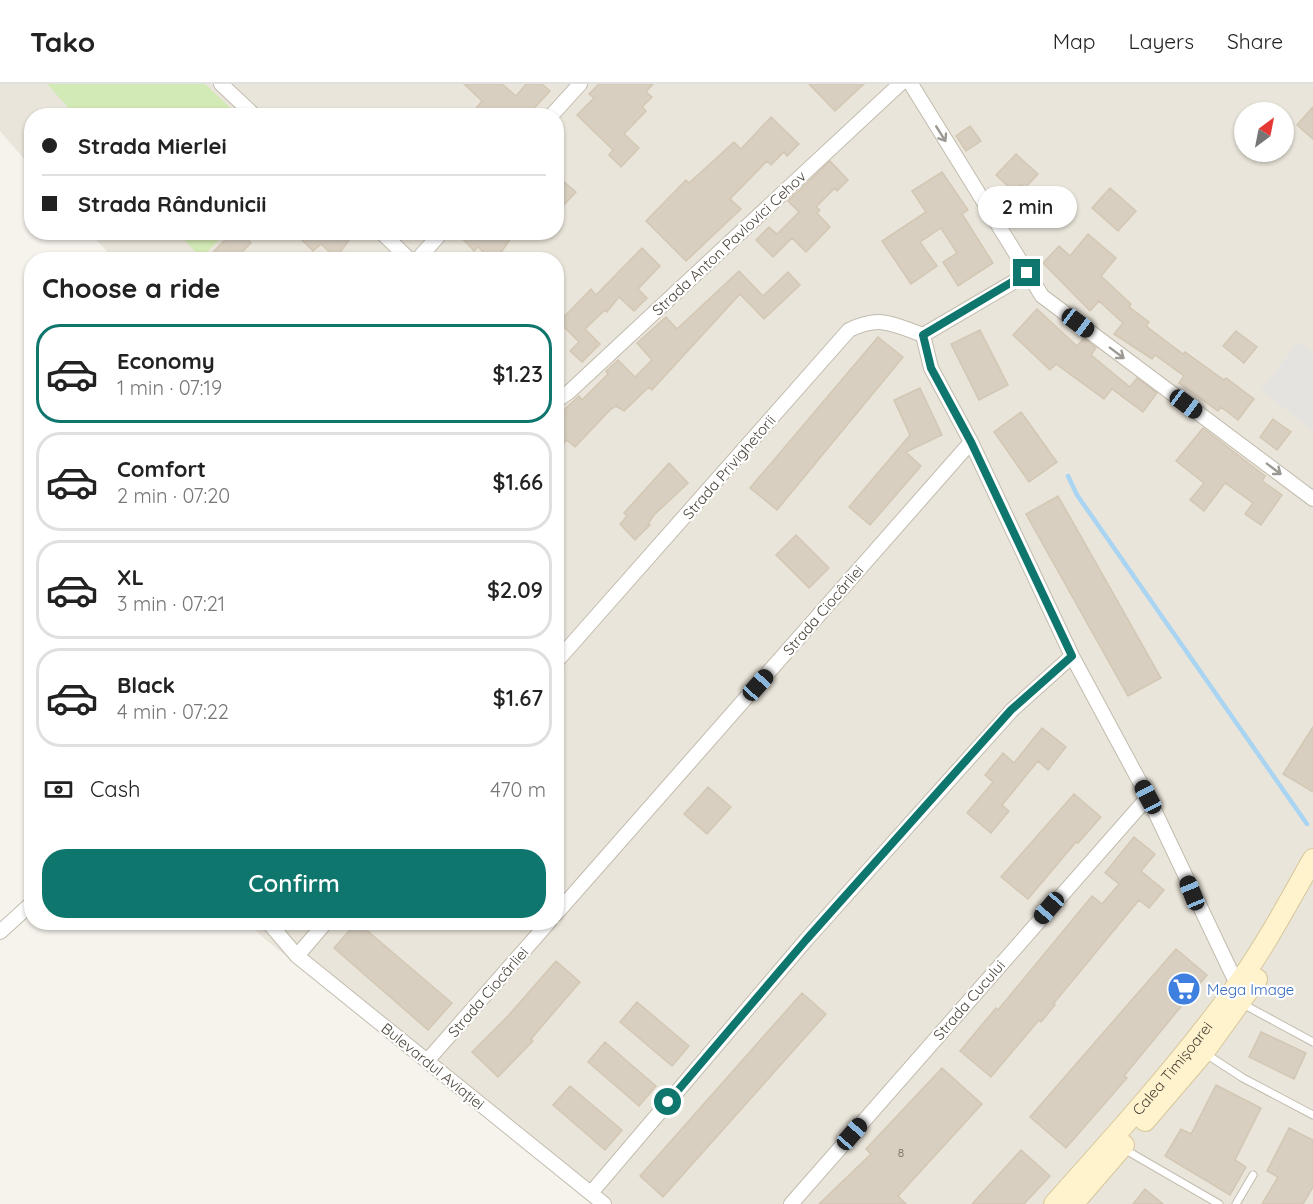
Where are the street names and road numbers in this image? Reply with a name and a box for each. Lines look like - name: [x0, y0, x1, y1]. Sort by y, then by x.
- street label: Strada Anton Pavlovici Cehov: [648, 167, 810, 319]
- street label: Strada Privighetorii: [678, 411, 780, 523]
- street label: Strada Ciocârliei: [779, 561, 867, 659]
- street label: Strada Ciocârliei: [444, 943, 532, 1041]
- street label: Strada Cucului: [929, 956, 1009, 1044]
- street label: Calea Timișoarei: [1128, 1018, 1216, 1119]
- street label: Bulevardul Aviației: [378, 1019, 488, 1113]

